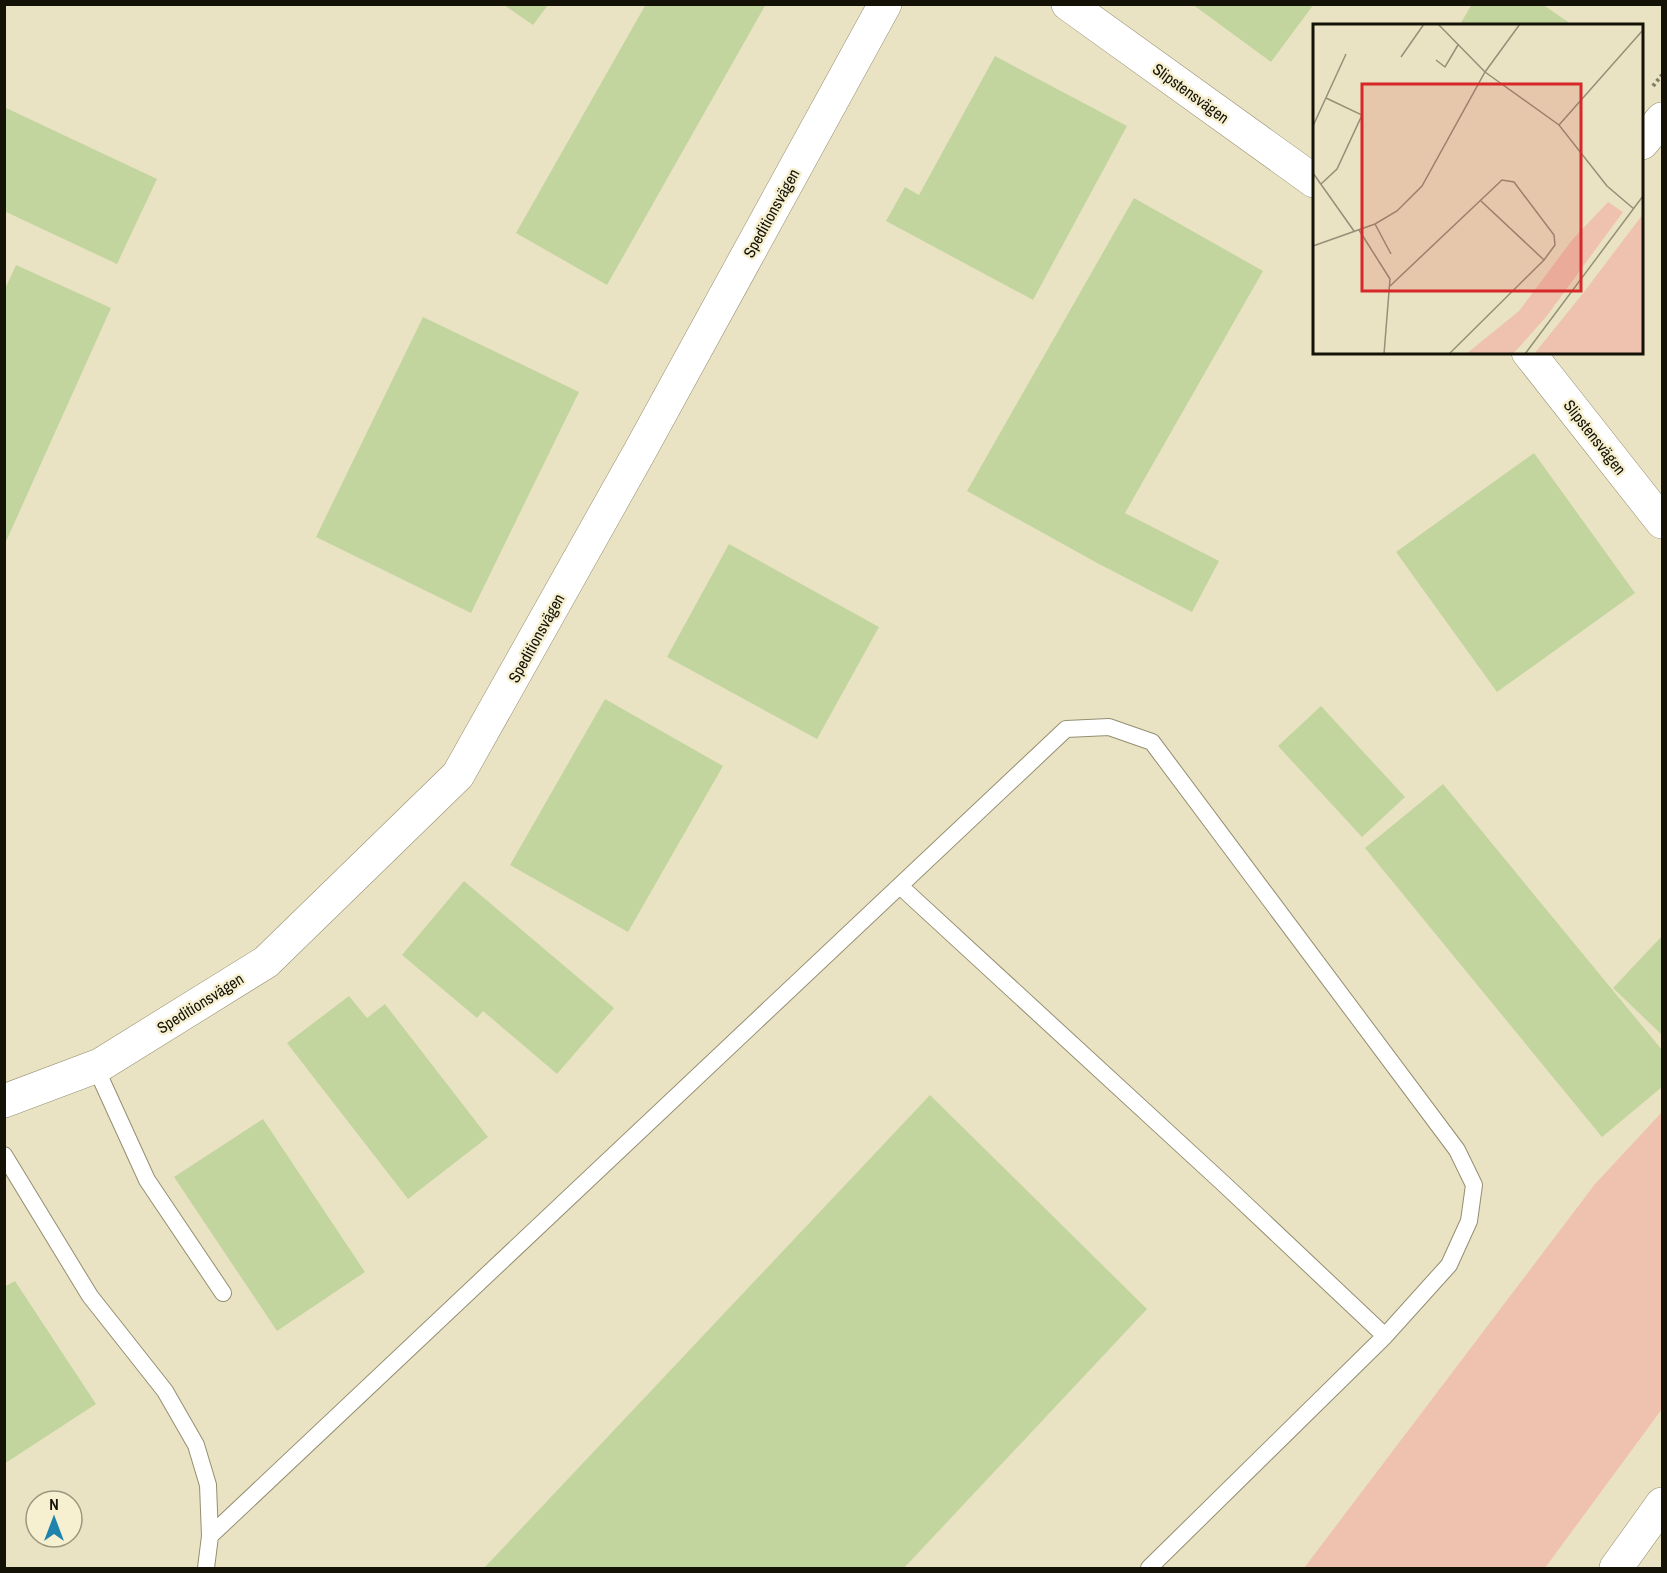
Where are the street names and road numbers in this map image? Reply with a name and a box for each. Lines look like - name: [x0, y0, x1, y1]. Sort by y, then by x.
- street label: Slipstensvägen: [1148, 58, 1234, 128]
- street label: Speditionsvägen: [738, 165, 804, 261]
- street label: Slipstensvägen: [1559, 395, 1631, 479]
- street label: Speditionsvägen: [503, 590, 569, 686]
- street label: Speditionsvägen: [152, 968, 248, 1038]

